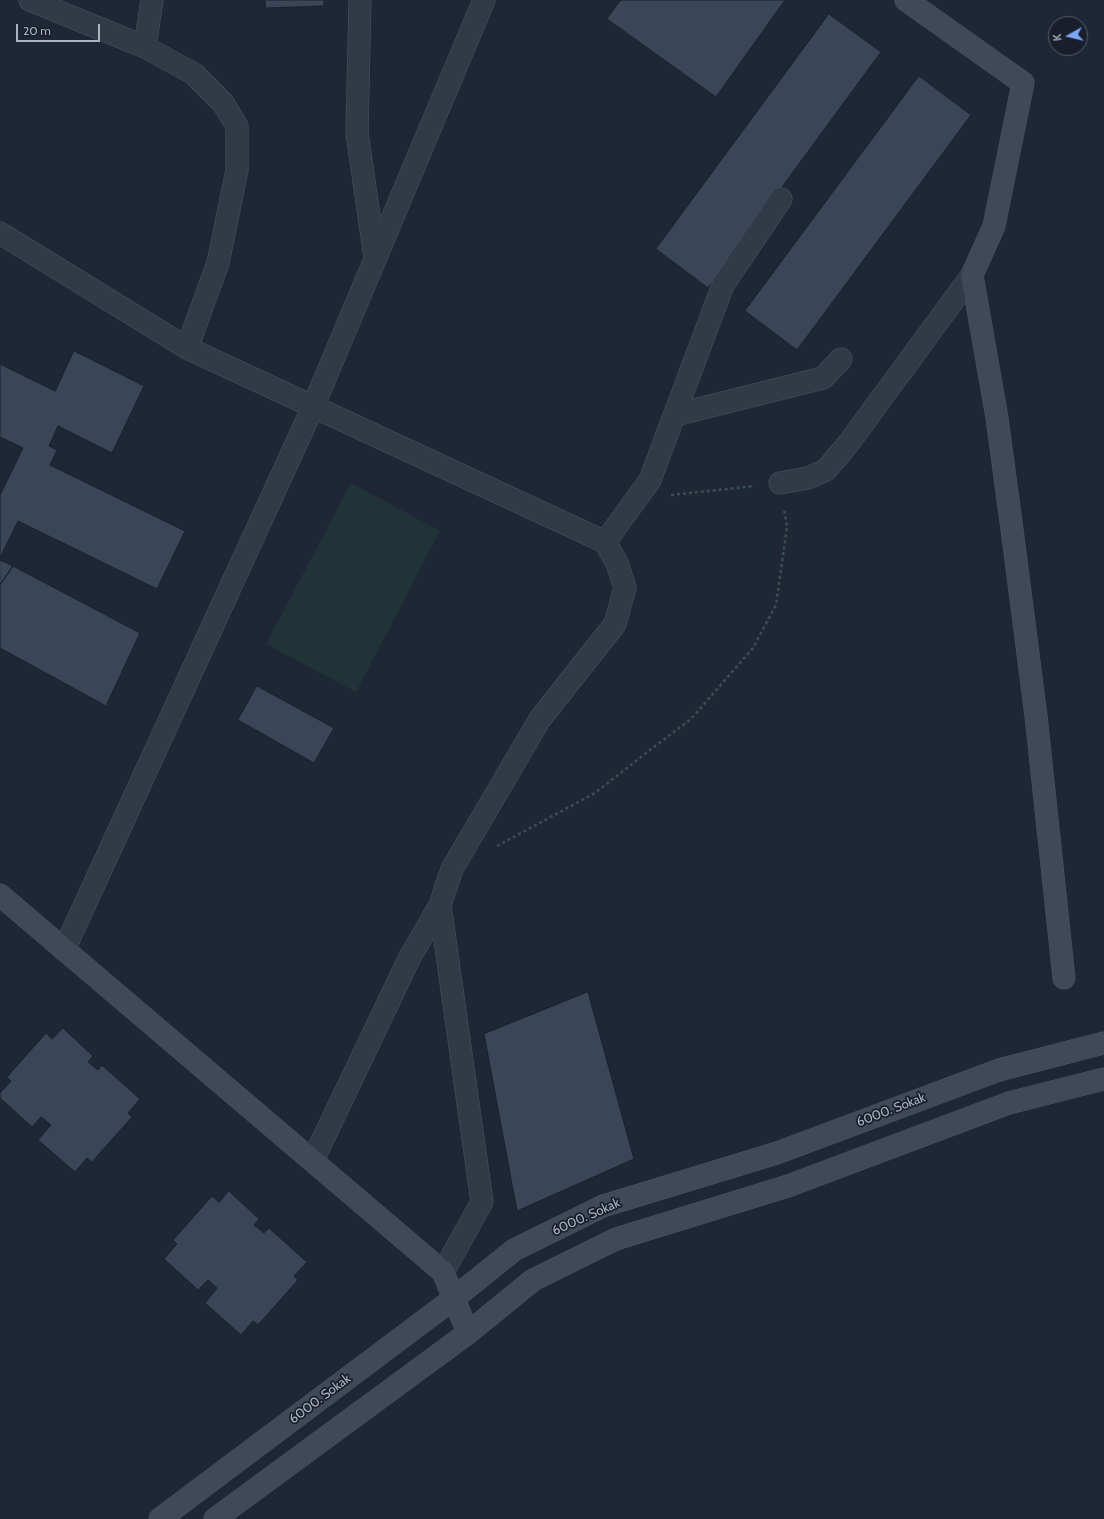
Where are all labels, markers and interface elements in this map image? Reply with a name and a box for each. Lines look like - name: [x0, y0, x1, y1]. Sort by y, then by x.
- scale bar: [18, 16, 102, 42]
- north arrow: [1048, 16, 1088, 56]
- text: 20 m: [23, 23, 51, 38]
- text: K: [1050, 33, 1065, 42]
- street label: 6000. Sokak: [854, 1090, 928, 1130]
- street label: 6000. Sokak: [550, 1195, 622, 1239]
- street label: 6000. Sokak: [286, 1371, 354, 1427]

